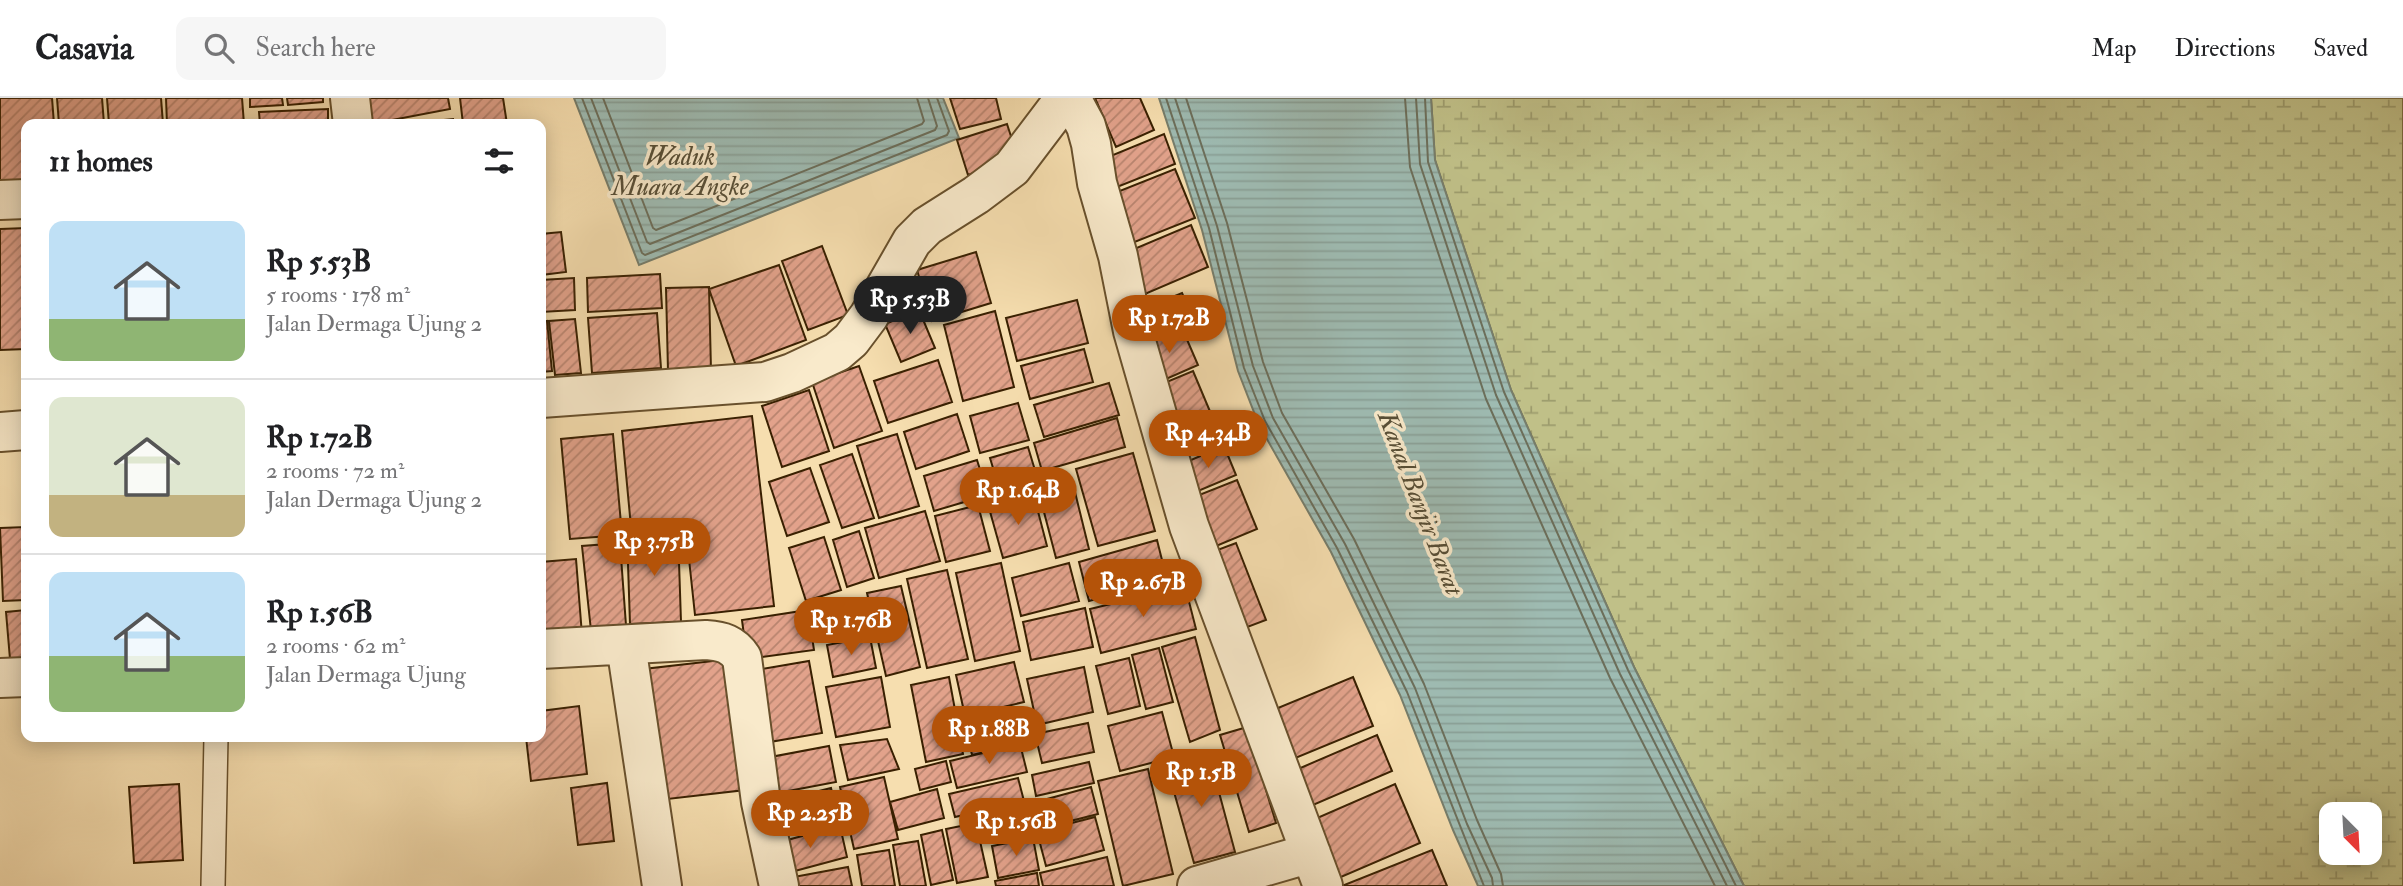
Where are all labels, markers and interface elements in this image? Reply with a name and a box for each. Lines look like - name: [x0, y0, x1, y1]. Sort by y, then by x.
- search box: [176, 17, 666, 80]
- text: Casavia: [35, 28, 134, 69]
- icon: search: [200, 29, 238, 67]
- text: Search here: [256, 32, 376, 64]
- text: Map: [2091, 33, 2136, 64]
- text: Directions: [2174, 33, 2275, 64]
- text: Saved: [2313, 33, 2368, 64]
- water label: Waduk Muara Angke: [610, 141, 749, 203]
- icon: filters: [480, 142, 518, 180]
- text: 11 homes: [49, 143, 153, 180]
- text: Rp 5.53B: [266, 243, 371, 280]
- icon: home: [105, 249, 189, 333]
- pin: Rp 5.53B: [838, 276, 982, 336]
- text: 5 rooms · 178 m²: [266, 280, 410, 309]
- text: Rp 5.53B: [870, 284, 950, 313]
- pin: Rp 1.72B: [1097, 296, 1241, 355]
- text: Rp 1.72B: [1128, 303, 1210, 332]
- text: Jalan Dermaga Ujung 2: [266, 309, 482, 338]
- water label: Kanal Banjir Barat: [1369, 405, 1470, 601]
- pin: Rp 4.34B: [1136, 410, 1280, 470]
- text: Rp 4.34B: [1165, 418, 1251, 447]
- text: Rp 1.72B: [266, 419, 373, 456]
- icon: home: [105, 425, 189, 509]
- text: 2 rooms · 72 m²: [266, 456, 404, 485]
- pin: Rp 1.64B: [946, 468, 1090, 527]
- text: Rp 1.64B: [976, 475, 1060, 504]
- text: Jalan Dermaga Ujung 2: [266, 485, 482, 514]
- pin: Rp 3.75B: [582, 518, 726, 578]
- text: Rp 3.75B: [613, 526, 695, 555]
- pin: Rp 2.67B: [1071, 560, 1215, 619]
- text: Rp 2.67B: [1100, 567, 1186, 596]
- text: Rp 1.56B: [266, 594, 373, 631]
- pin: Rp 1.76B: [779, 598, 923, 657]
- icon: home: [105, 600, 189, 684]
- text: Rp 1.76B: [810, 605, 892, 634]
- text: 2 rooms · 62 m²: [266, 631, 405, 660]
- text: Jalan Dermaga Ujung: [266, 660, 466, 689]
- pin: Rp 1.88B: [917, 706, 1061, 766]
- text: Rp 1.88B: [948, 714, 1030, 743]
- pin: Rp 1.5B: [1136, 750, 1266, 809]
- text: Rp 1.5B: [1166, 757, 1236, 786]
- pin: Rp 2.25B: [738, 790, 882, 850]
- text: Rp 2.25B: [767, 798, 853, 827]
- pin: Rp 1.56B: [944, 798, 1088, 858]
- north arrow: [2319, 802, 2382, 864]
- map controls: [2319, 802, 2382, 865]
- text: Rp 1.56B: [975, 806, 1057, 835]

